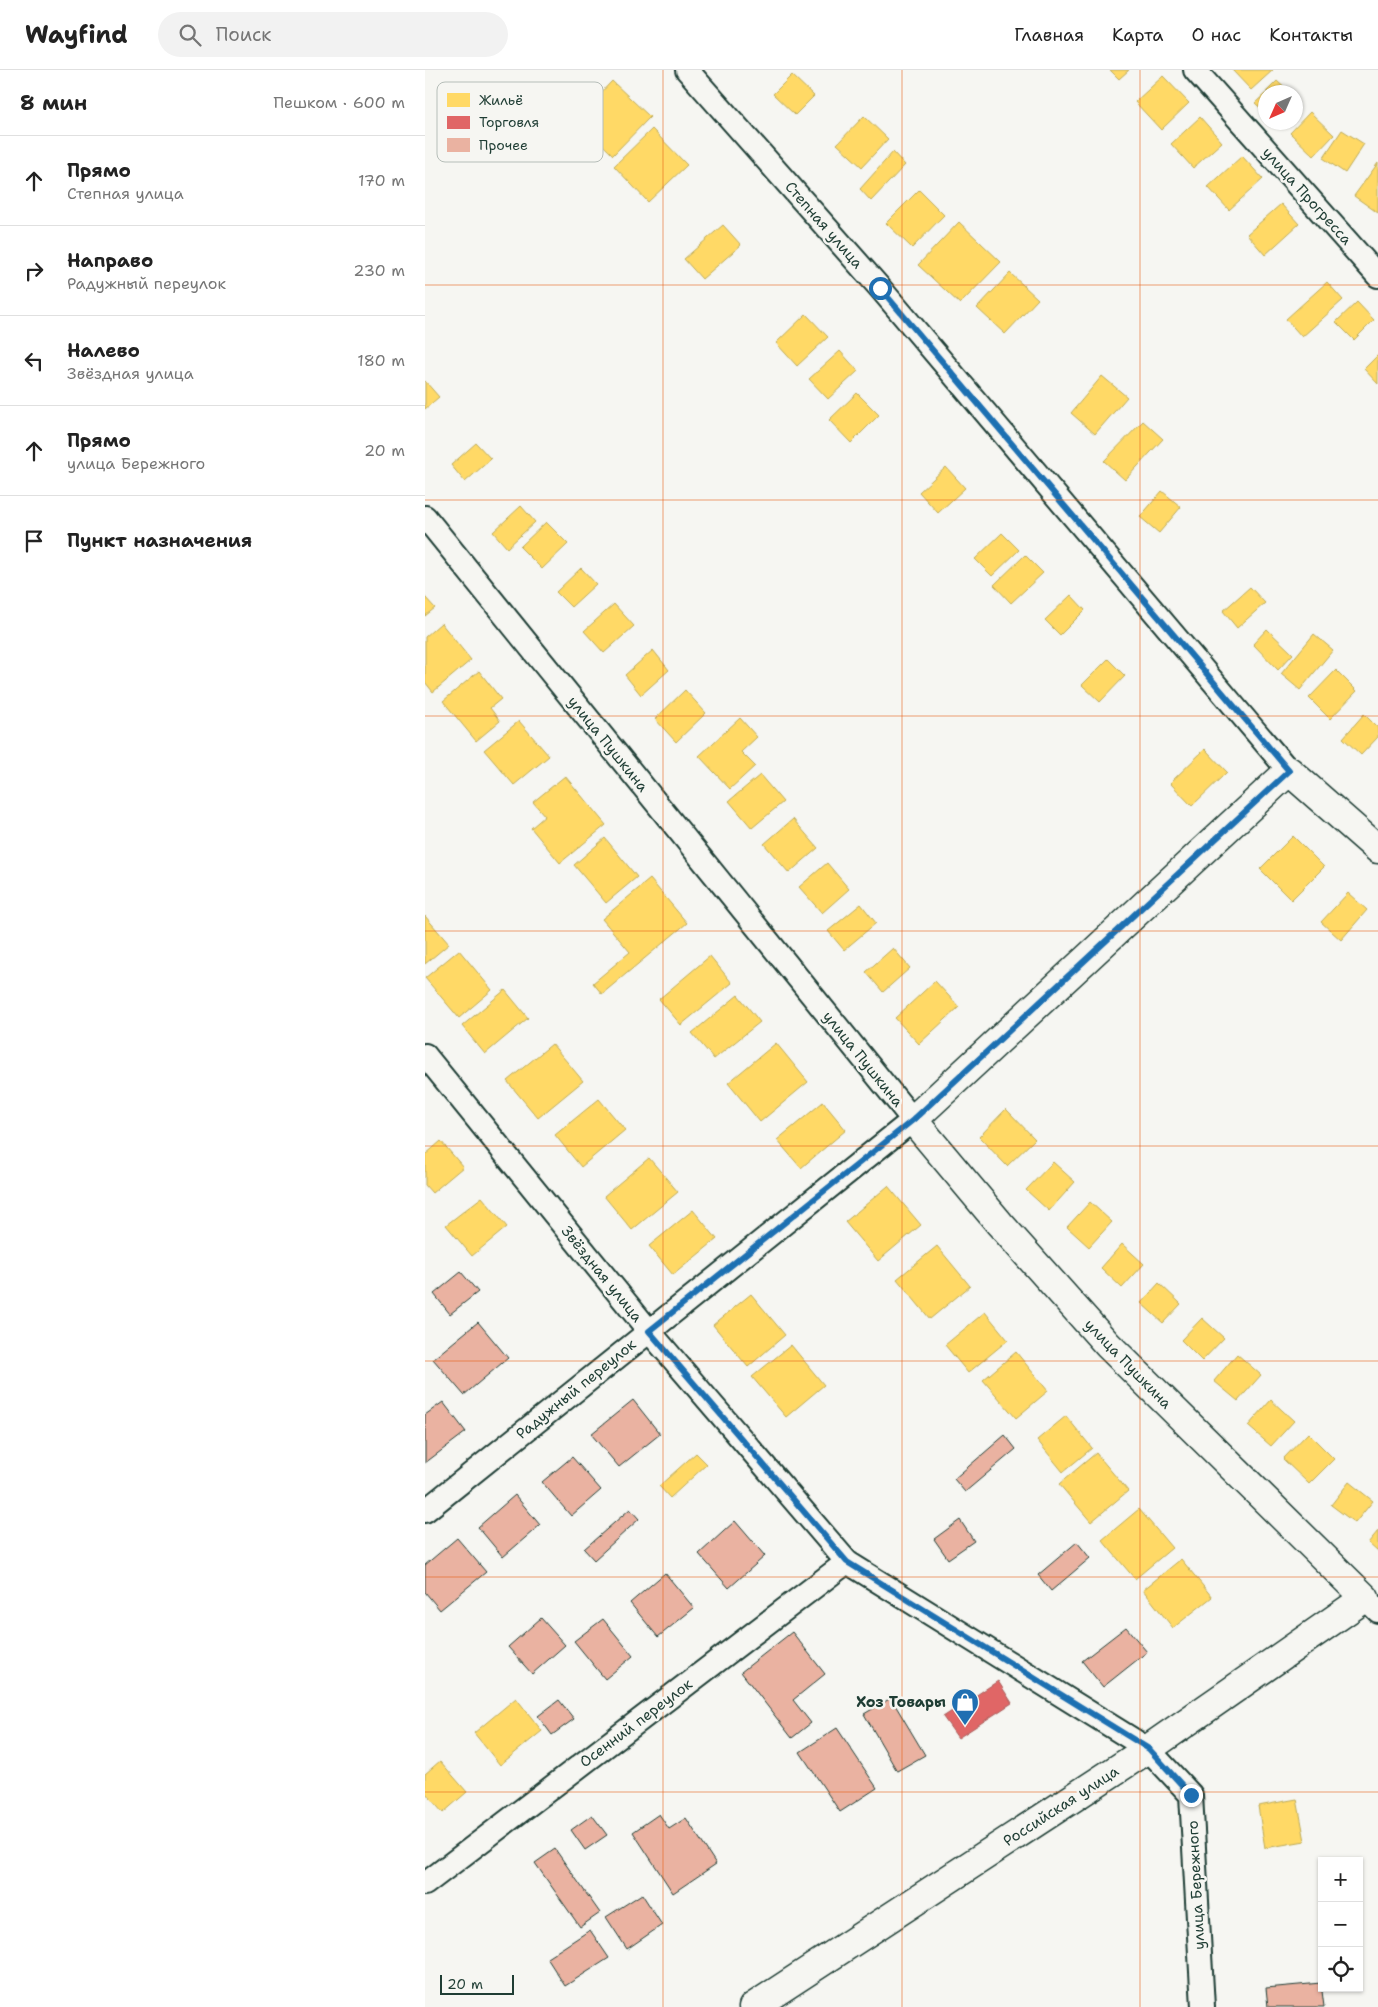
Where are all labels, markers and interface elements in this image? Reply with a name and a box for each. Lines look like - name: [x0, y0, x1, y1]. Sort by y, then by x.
- search box: [158, 12, 508, 57]
- text: Wayfind: [25, 19, 128, 51]
- icon: search: [176, 21, 204, 49]
- text: Поиск: [216, 22, 271, 47]
- text: Главная: [1014, 23, 1084, 47]
- text: Карта: [1112, 23, 1164, 47]
- text: О нас: [1192, 23, 1241, 47]
- text: Контакты: [1269, 23, 1353, 47]
- legend: [437, 82, 603, 162]
- north arrow: [1258, 85, 1303, 130]
- text: 8 мин: [20, 89, 87, 117]
- text: Жильё: [479, 91, 523, 109]
- text: Пешком · 600 m: [273, 92, 405, 113]
- text: Торговля: [479, 113, 539, 131]
- text: Прочее: [479, 136, 528, 154]
- street label: улица Прогресса: [1258, 143, 1357, 250]
- text: Прямо: [67, 158, 131, 183]
- icon: ahead: [20, 167, 48, 195]
- text: 170 m: [358, 170, 405, 191]
- street label: Степная улица: [781, 177, 868, 273]
- text: Степная улица: [67, 183, 184, 204]
- text: Направо: [67, 248, 153, 273]
- icon: right: [20, 257, 48, 285]
- text: 230 m: [353, 260, 405, 281]
- text: Радужный переулок: [67, 273, 226, 294]
- route start: [869, 277, 892, 300]
- text: Налево: [67, 338, 140, 363]
- icon: left: [20, 347, 48, 375]
- text: 180 m: [357, 350, 405, 371]
- text: Звёздная улица: [67, 363, 194, 384]
- text: Прямо: [67, 428, 131, 453]
- icon: ahead: [20, 437, 48, 465]
- text: 20 m: [364, 440, 405, 461]
- text: улица Бережного: [67, 453, 205, 474]
- icon: arrive: [20, 527, 48, 555]
- text: Пункт назначения: [67, 528, 252, 553]
- street label: улица Пушкина: [563, 692, 653, 797]
- street label: улица Пушкина: [818, 1007, 908, 1112]
- street label: Звёздная улица: [557, 1222, 648, 1327]
- street label: улица Пушкина: [1080, 1315, 1177, 1414]
- street label: Радужный переулок: [512, 1334, 640, 1444]
- street label: Осенний переулок: [576, 1674, 696, 1772]
- shop icon: Хоз Товары: [950, 1687, 980, 1726]
- place label: Хоз Товары: [856, 1692, 946, 1712]
- street label: Российская улица: [999, 1761, 1123, 1851]
- route end: [1180, 1784, 1203, 1807]
- street label: улица Бережного: [1183, 1820, 1209, 1950]
- map controls: [1318, 1857, 1363, 1992]
- button: +: [1318, 1857, 1363, 1902]
- button: −: [1318, 1902, 1363, 1947]
- button: locate: [1318, 1947, 1363, 1992]
- scale bar: [440, 1972, 514, 1995]
- text: 20 m: [447, 1975, 483, 1993]

